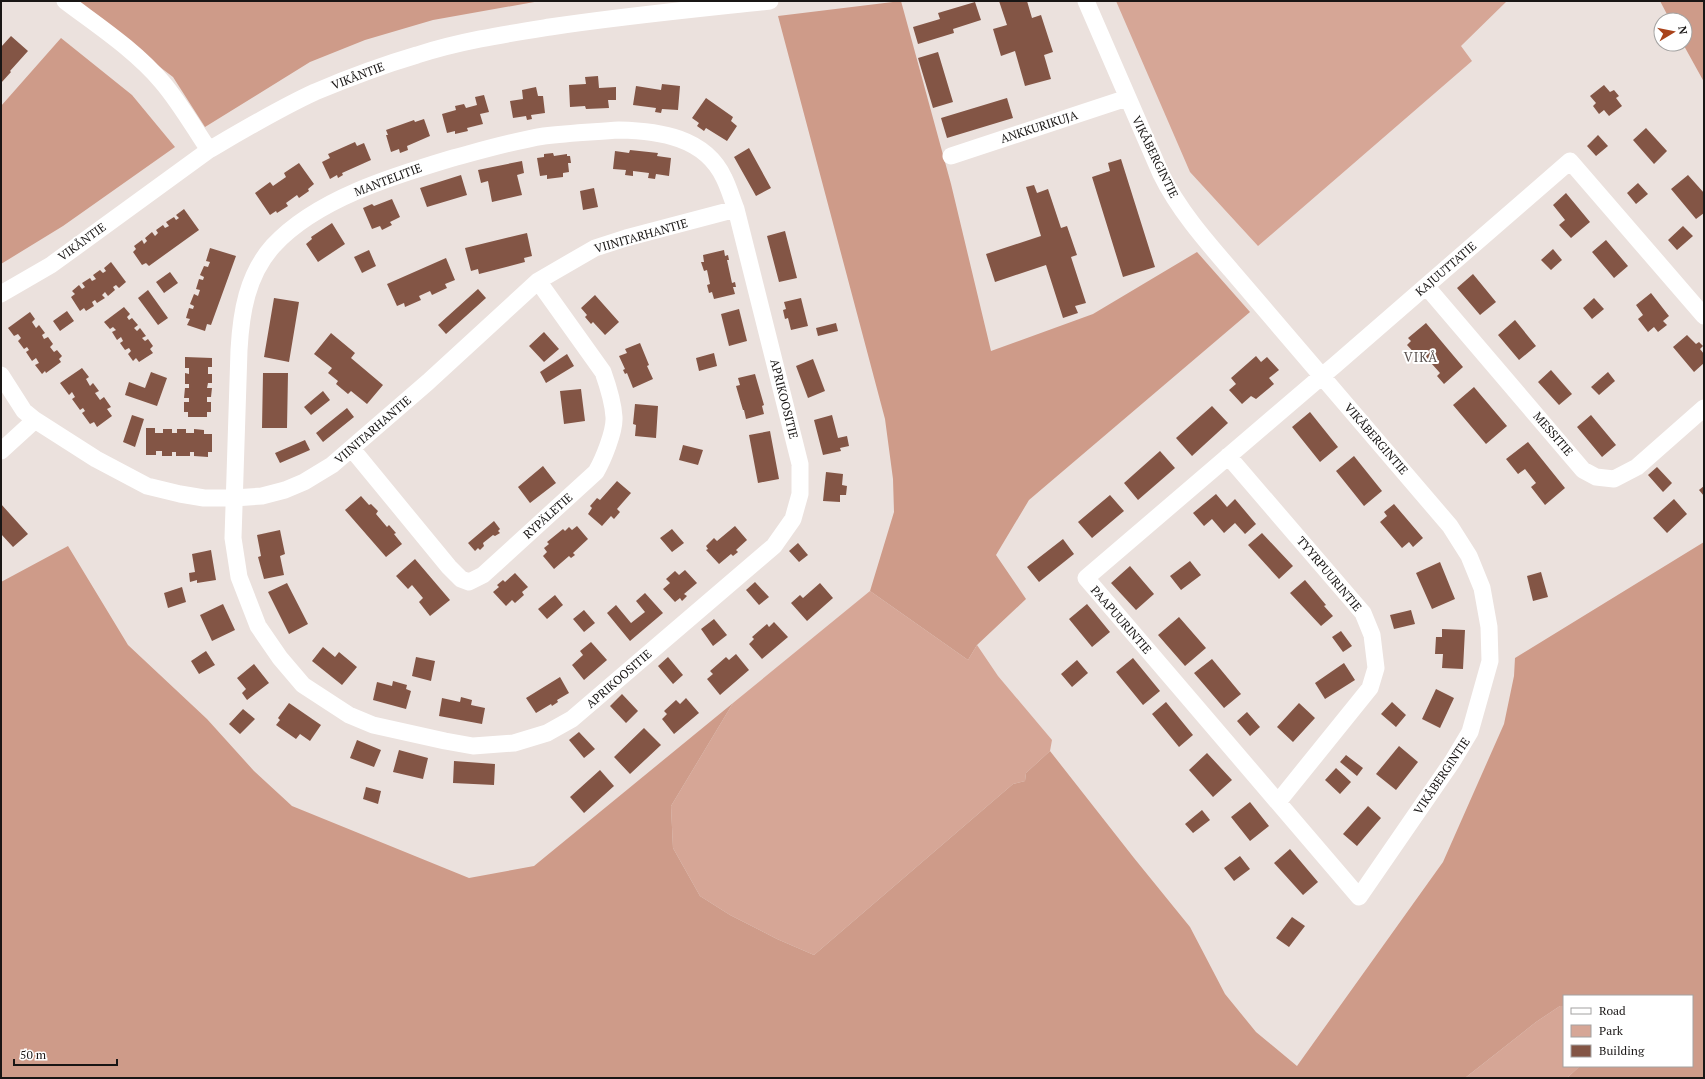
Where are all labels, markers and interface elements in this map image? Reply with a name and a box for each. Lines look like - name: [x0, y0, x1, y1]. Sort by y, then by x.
- north arrow: [1653, 12, 1693, 52]
- text: N: [1675, 25, 1691, 36]
- street label: VIKÅNTIE: [329, 59, 386, 92]
- street label: ANKKURIKUJA: [998, 107, 1080, 146]
- street label: VIKÅBERGINTIE: [1129, 113, 1182, 200]
- street label: MANTELITIE: [352, 160, 424, 199]
- street label: VIINITARHANTIE: [592, 215, 689, 256]
- street label: VIKÅNTIE: [55, 219, 109, 264]
- street label: KAJUUTTATIE: [1412, 238, 1479, 299]
- district label: VIKÅ: [1404, 348, 1438, 366]
- street label: APRIKOOSITIE: [767, 357, 802, 440]
- street label: VIINITARHANTIE: [331, 392, 414, 467]
- street label: VIKÅBERGINTIE: [1341, 400, 1411, 477]
- street label: MESSITIE: [1530, 409, 1576, 459]
- street label: RYPÄLETIE: [520, 490, 575, 542]
- street label: TYYRPUURINTIE: [1294, 533, 1365, 614]
- street label: PAAPUURINTIE: [1088, 583, 1155, 657]
- street label: APRIKOOSITIE: [583, 646, 654, 711]
- street label: VIKÅBERGINTIE: [1410, 734, 1473, 817]
- legend: [1563, 995, 1693, 1067]
- text: Road: [1599, 1003, 1626, 1018]
- text: Park: [1599, 1023, 1624, 1038]
- scale bar: [14, 1041, 117, 1067]
- text: Building: [1599, 1043, 1645, 1058]
- text: 50 m: [20, 1047, 47, 1062]

